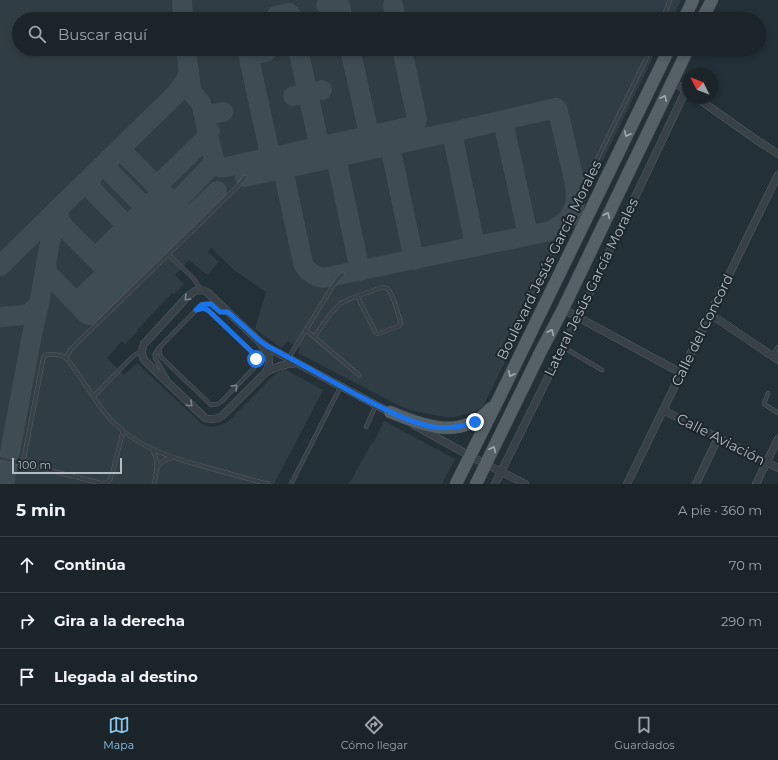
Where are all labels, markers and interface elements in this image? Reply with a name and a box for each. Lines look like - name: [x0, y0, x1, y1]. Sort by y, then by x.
- search box: [12, 12, 766, 56]
- icon: search: [26, 23, 48, 45]
- text: Buscar aquí: [58, 25, 147, 44]
- north arrow: [682, 68, 718, 104]
- one-way arrow: [659, 95, 667, 103]
- one-way arrow: [624, 130, 632, 138]
- street label: Boulevard Jesús García Morales: [493, 157, 605, 363]
- street label: Lateral Jesús García Morales: [540, 195, 642, 379]
- one-way arrow: [602, 212, 610, 220]
- street label: Calle del Concord: [667, 271, 737, 389]
- one-way arrow: [184, 293, 191, 301]
- one-way arrow: [546, 329, 553, 336]
- route start: [247, 350, 265, 368]
- one-way arrow: [508, 369, 516, 377]
- one-way arrow: [230, 384, 238, 392]
- one-way arrow: [186, 399, 193, 406]
- street label: Calle Aviación: [674, 409, 768, 469]
- route end: [466, 413, 484, 431]
- one-way arrow: [488, 446, 496, 453]
- scale bar: [12, 456, 122, 475]
- text: 100 m: [18, 458, 51, 472]
- text: 5 min: [16, 500, 66, 520]
- text: A pie · 360 m: [678, 502, 762, 518]
- icon: ahead: [16, 554, 38, 576]
- text: Continúa: [54, 555, 126, 574]
- text: 70 m: [729, 557, 762, 573]
- icon: right: [16, 610, 38, 632]
- text: Gira a la derecha: [54, 611, 185, 630]
- text: 290 m: [721, 613, 762, 629]
- icon: arrive: [16, 666, 38, 688]
- text: Llegada al destino: [54, 667, 198, 686]
- tab: Mapa: [103, 714, 134, 752]
- tab: Cómo llegar: [341, 714, 408, 752]
- tab: Guardados: [614, 714, 675, 752]

